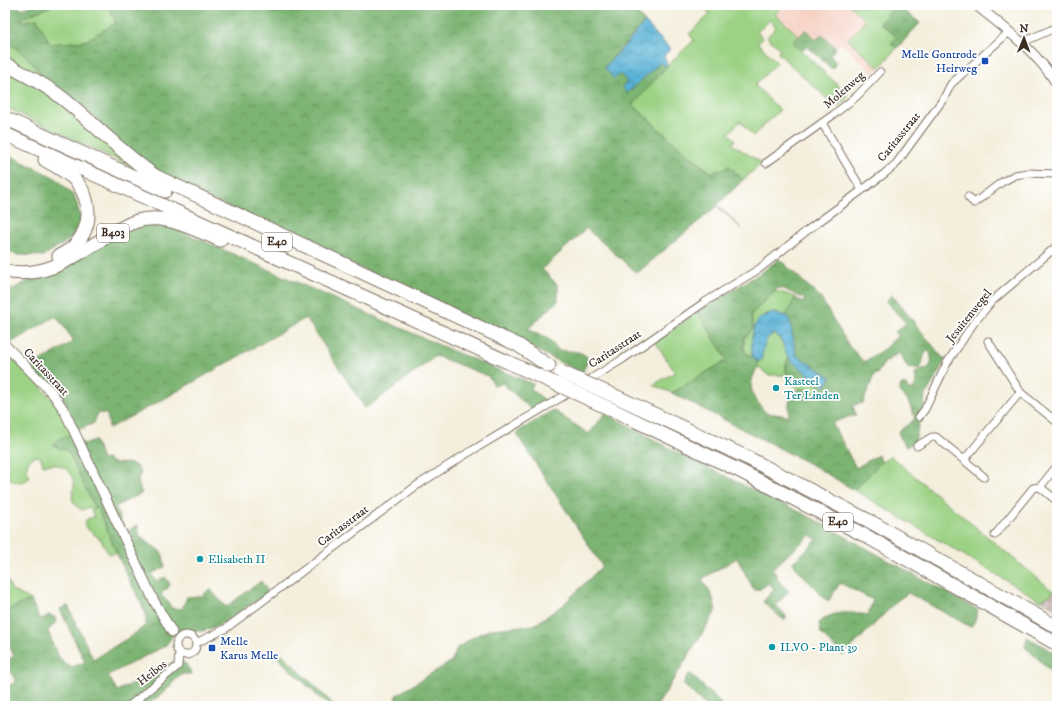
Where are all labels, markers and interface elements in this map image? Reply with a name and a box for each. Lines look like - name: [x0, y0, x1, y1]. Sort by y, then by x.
- north arrow: [1004, 18, 1044, 58]
- text: N: [1020, 22, 1029, 36]
- place label: Melle Gontrode Heirweg: [901, 47, 977, 76]
- marker: Melle Gontrode Heirweg: [980, 56, 990, 66]
- street label: Molenweg: [820, 68, 868, 112]
- street label: Caritasstraat: [874, 109, 924, 165]
- road number: B403: [97, 224, 129, 242]
- road number: E40: [262, 233, 292, 251]
- street label: Jesuitenwegel: [942, 286, 995, 347]
- street label: Caritasstraat: [586, 326, 644, 372]
- street label: Caritasstraat: [20, 345, 72, 399]
- place label: Kasteel Ter Linden: [784, 374, 840, 403]
- marker: Kasteel Ter Linden: [771, 383, 781, 393]
- street label: Caritasstraat: [315, 502, 372, 550]
- road number: E40: [823, 513, 853, 531]
- place label: Elisabeth II: [208, 552, 266, 567]
- marker: Elisabeth II: [195, 554, 205, 564]
- place label: Melle Karus Melle: [220, 634, 278, 663]
- place label: ILVO - Plant 39: [780, 640, 857, 655]
- marker: ILVO - Plant 39: [767, 642, 777, 652]
- marker: Melle Karus Melle: [207, 643, 217, 653]
- street label: Heibos: [134, 657, 170, 689]

